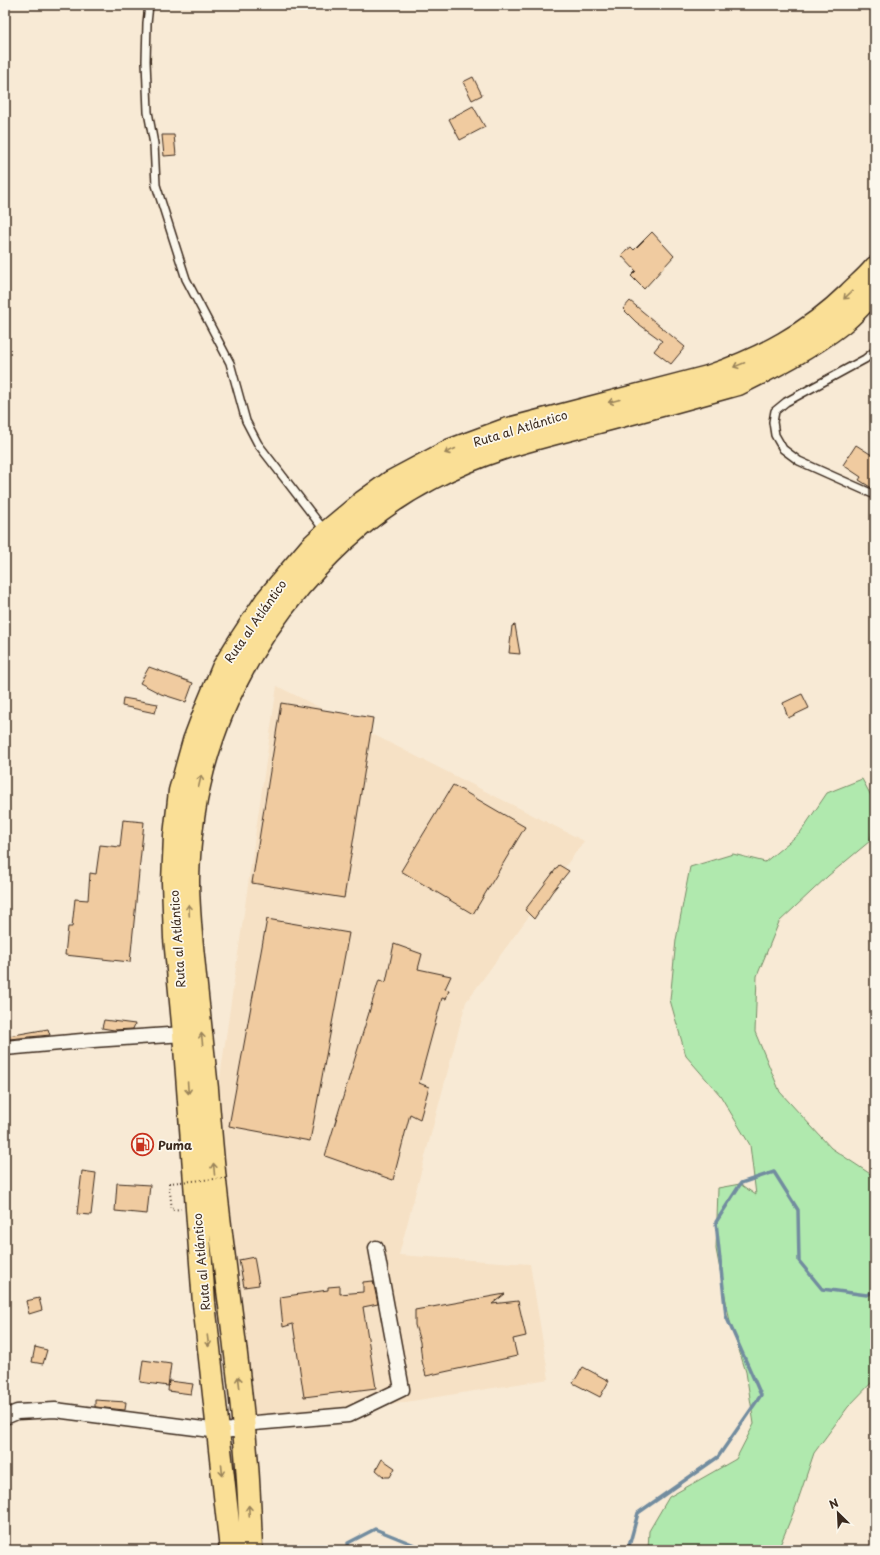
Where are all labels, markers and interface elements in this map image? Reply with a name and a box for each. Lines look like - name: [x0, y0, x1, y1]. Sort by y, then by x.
- one-way arrow: [843, 291, 853, 300]
- one-way arrow: [734, 362, 746, 370]
- one-way arrow: [608, 398, 621, 405]
- street label: Ruta al Atlántico: [471, 405, 570, 451]
- one-way arrow: [444, 448, 456, 455]
- street label: Ruta al Atlántico: [220, 575, 291, 666]
- one-way arrow: [197, 775, 205, 788]
- street label: Ruta al Atlántico: [165, 889, 189, 988]
- one-way arrow: [186, 904, 193, 917]
- one-way arrow: [198, 1033, 205, 1046]
- one-way arrow: [184, 1081, 191, 1094]
- fuel station icon: Puma: [130, 1132, 156, 1158]
- place label: Puma: [158, 1136, 192, 1154]
- one-way arrow: [210, 1163, 218, 1176]
- street label: Ruta al Atlántico: [188, 1212, 214, 1312]
- one-way arrow: [205, 1334, 212, 1347]
- one-way arrow: [235, 1376, 242, 1389]
- one-way arrow: [218, 1463, 225, 1476]
- north arrow: [818, 1493, 858, 1533]
- text: N: [826, 1494, 841, 1513]
- one-way arrow: [246, 1505, 253, 1518]

